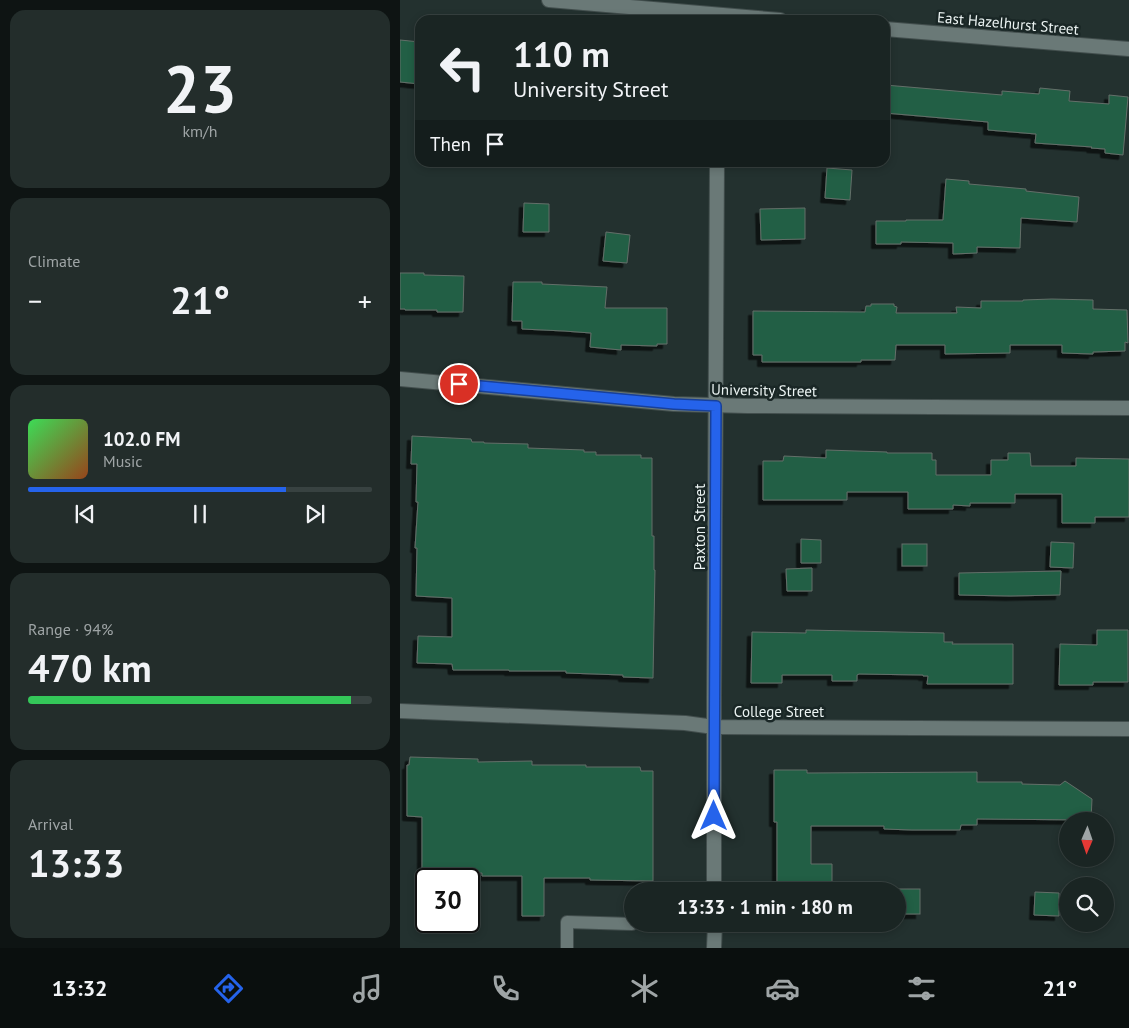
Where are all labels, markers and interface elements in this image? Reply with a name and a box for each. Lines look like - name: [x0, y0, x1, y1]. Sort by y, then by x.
- street label: East Hazelhurst Street: [936, 7, 1080, 39]
- text: 110 m: [513, 31, 610, 77]
- icon: left: [430, 35, 495, 100]
- text: 23: [163, 46, 237, 130]
- text: University Street: [513, 75, 668, 103]
- text: km/h: [182, 121, 218, 141]
- icon: arrive: [481, 130, 509, 158]
- text: Then: [430, 132, 471, 156]
- text: Climate: [28, 251, 80, 271]
- text: 21°: [170, 275, 230, 324]
- text: −: [28, 282, 42, 319]
- text: +: [358, 282, 372, 319]
- pin: [438, 363, 480, 405]
- icon: arrive: [445, 370, 473, 398]
- street label: University Street: [711, 380, 817, 400]
- text: 102.0 FM: [103, 427, 180, 451]
- text: Music: [103, 451, 143, 471]
- street label: Paxton Street: [690, 484, 709, 570]
- icon: previous: [71, 500, 99, 528]
- icon: pause: [186, 500, 214, 528]
- icon: next: [301, 500, 329, 528]
- text: Range · 94%: [28, 619, 113, 639]
- text: 470 km: [28, 643, 152, 692]
- street label: College Street: [734, 702, 824, 721]
- position arrow: [687, 789, 739, 841]
- north arrow: [1059, 812, 1114, 868]
- map controls: [1059, 812, 1114, 932]
- text: Arrival: [28, 814, 73, 834]
- text: 13:33: [28, 838, 124, 887]
- speed limit sign: 30: [415, 868, 480, 933]
- button: search: [1059, 877, 1114, 932]
- text: 13:33 · 1 min · 180 m: [677, 895, 853, 919]
- icon: directions: [211, 971, 246, 1006]
- icon: music: [350, 971, 385, 1006]
- icon: phone: [488, 971, 523, 1006]
- icon: climate: [627, 971, 662, 1006]
- icon: car: [765, 971, 800, 1006]
- icon: filters: [904, 971, 939, 1006]
- text: 13:32: [52, 974, 108, 1002]
- text: 21°: [1043, 974, 1077, 1002]

